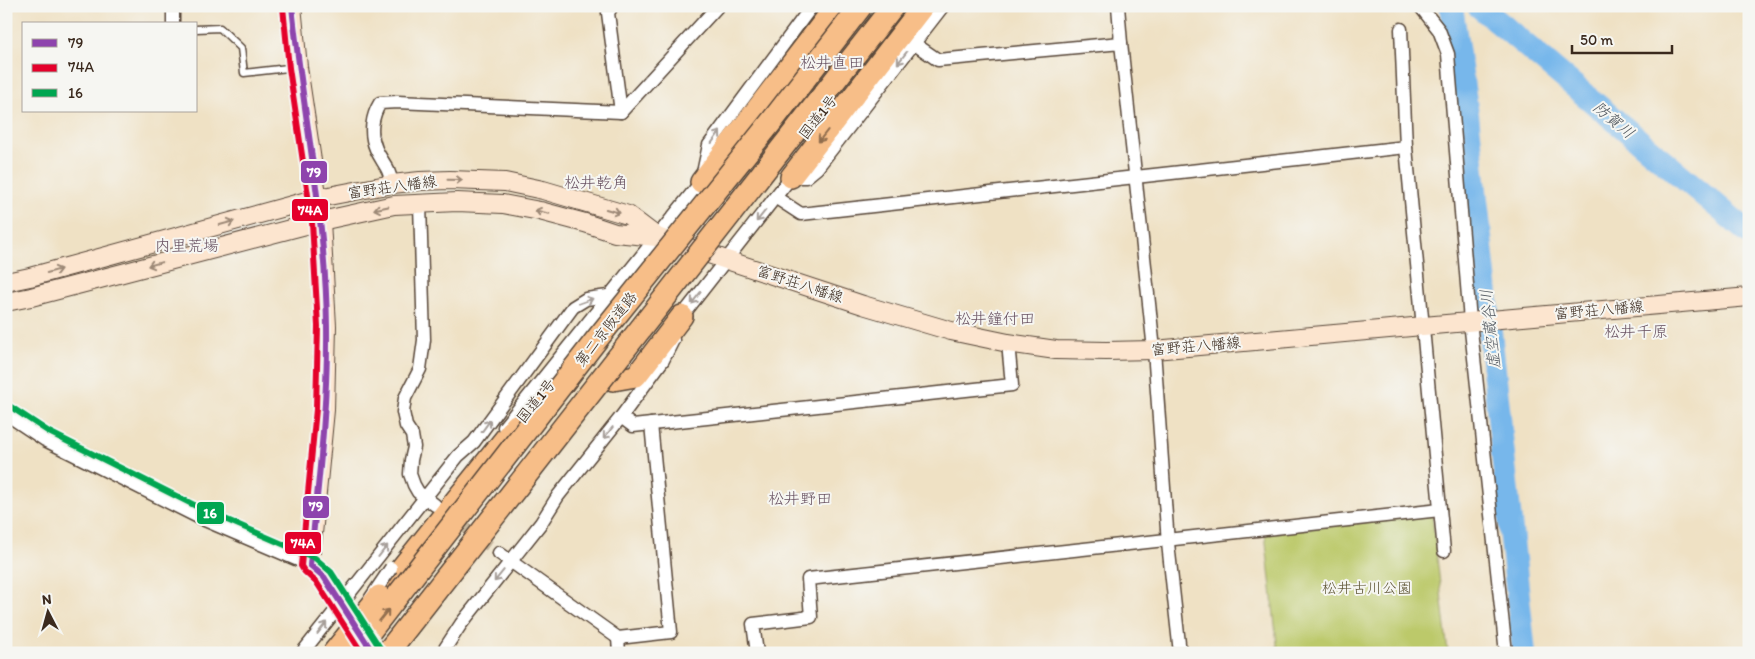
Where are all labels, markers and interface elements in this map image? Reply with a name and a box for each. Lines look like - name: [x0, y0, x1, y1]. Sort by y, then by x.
- legend: [22, 22, 198, 112]
- scale bar: [1572, 22, 1672, 54]
- text: 50 m: [1580, 31, 1613, 49]
- text: 79: [68, 34, 83, 52]
- one-way arrow: [897, 52, 908, 65]
- district label: 松井直田: [800, 53, 864, 72]
- text: 74A: [68, 58, 94, 76]
- text: 16: [68, 84, 83, 102]
- street label: 国道1号: [795, 91, 841, 143]
- water label: 防賀川: [1590, 97, 1638, 143]
- one-way arrow: [818, 129, 829, 142]
- one-way arrow: [710, 130, 721, 144]
- line badge: 79: [300, 160, 328, 184]
- text: 79: [306, 164, 321, 181]
- street label: 富野荘八幡線: [346, 172, 438, 202]
- district label: 松井乾角: [564, 173, 628, 192]
- one-way arrow: [446, 175, 462, 185]
- line badge: 74A: [291, 198, 329, 222]
- text: 74A: [297, 202, 323, 219]
- one-way arrow: [373, 204, 389, 213]
- one-way arrow: [534, 207, 550, 216]
- one-way arrow: [605, 207, 621, 216]
- one-way arrow: [755, 209, 766, 222]
- one-way arrow: [219, 218, 235, 228]
- district label: 内里荒場: [155, 236, 219, 255]
- one-way arrow: [147, 260, 163, 270]
- street label: 富野荘八幡線: [754, 262, 846, 306]
- one-way arrow: [45, 266, 61, 275]
- street label: 第二京阪道路: [571, 288, 641, 370]
- water label: 虚空蔵谷川: [1476, 288, 1504, 370]
- one-way arrow: [690, 291, 701, 304]
- one-way arrow: [578, 296, 593, 305]
- street label: 富野荘八幡線: [1553, 297, 1645, 323]
- district label: 松井鐘付田: [955, 309, 1035, 328]
- district label: 松井千原: [1604, 322, 1668, 341]
- street label: 富野荘八幡線: [1150, 333, 1242, 359]
- street label: 国道1号: [513, 375, 559, 427]
- one-way arrow: [480, 420, 491, 433]
- one-way arrow: [602, 427, 613, 440]
- district label: 松井野田: [768, 489, 832, 508]
- line badge: 79: [302, 495, 330, 519]
- text: 79: [308, 498, 323, 515]
- line badge: 16: [196, 501, 225, 525]
- text: 16: [203, 505, 218, 522]
- line badge: 74A: [284, 531, 322, 555]
- text: 74A: [290, 535, 316, 552]
- one-way arrow: [377, 545, 388, 558]
- one-way arrow: [493, 569, 504, 582]
- park label: 松井古川公園: [1322, 579, 1412, 597]
- north arrow: [22, 586, 72, 636]
- text: N: [41, 591, 52, 609]
- one-way arrow: [378, 608, 389, 621]
- one-way arrow: [316, 622, 327, 635]

